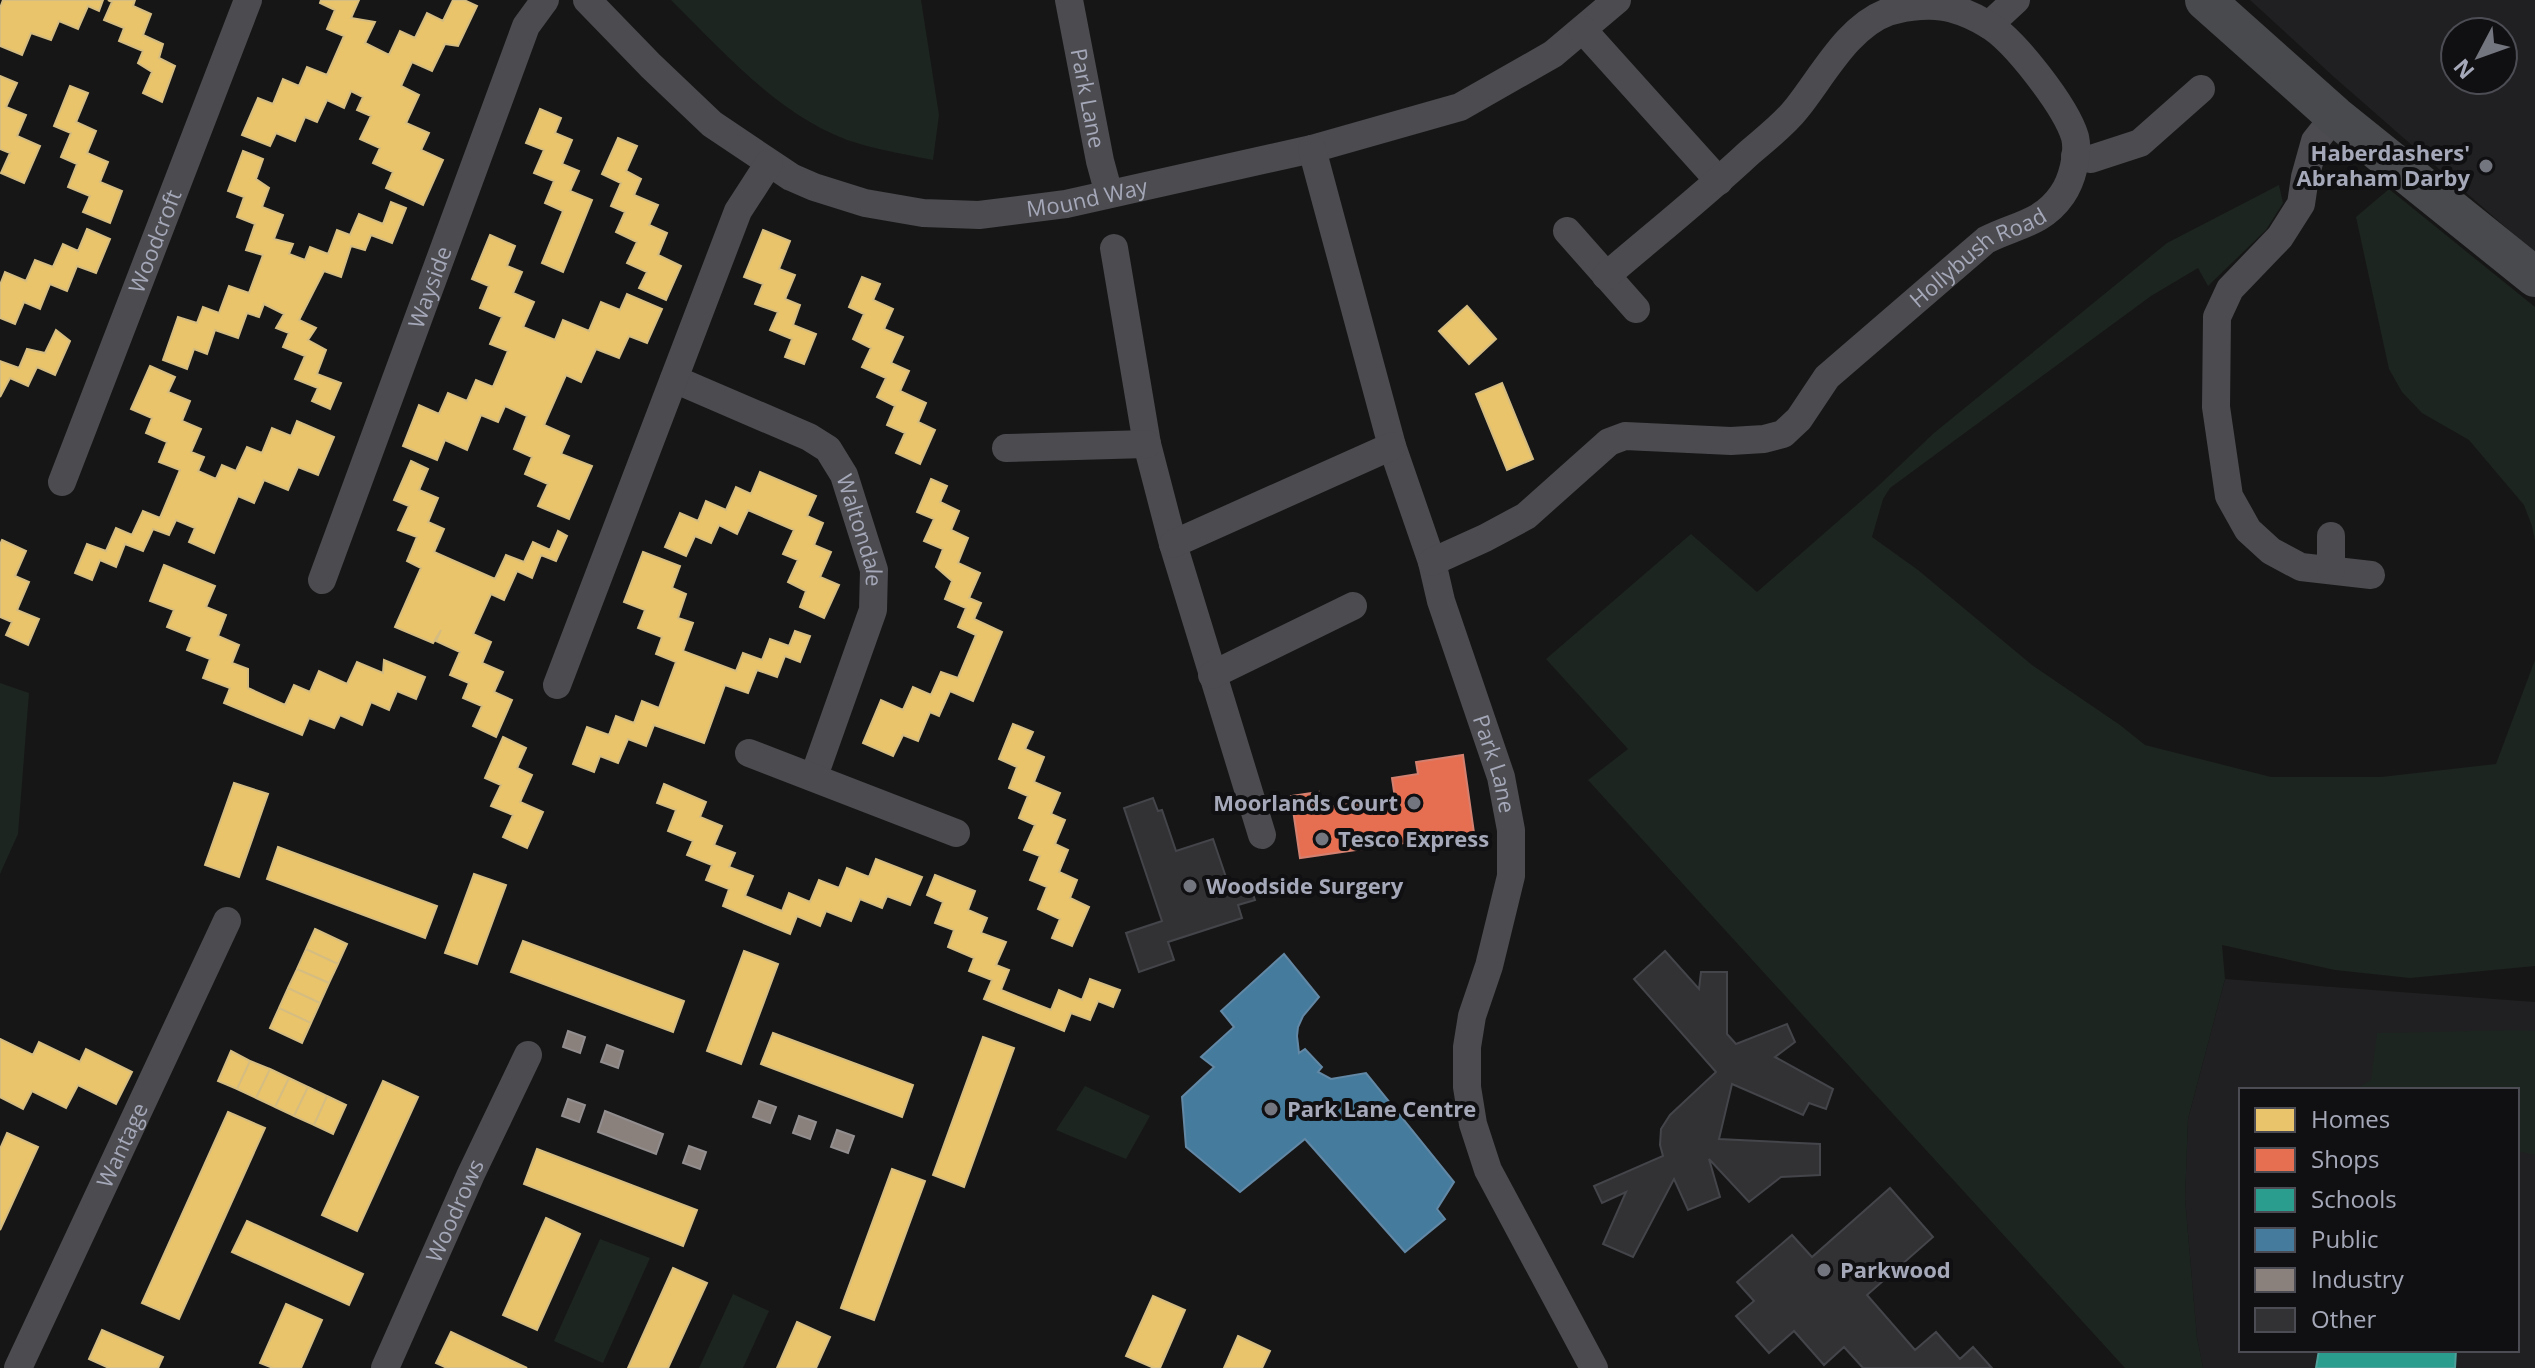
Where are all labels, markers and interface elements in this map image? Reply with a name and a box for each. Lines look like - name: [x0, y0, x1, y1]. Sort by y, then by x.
- north arrow: [2439, 16, 2519, 96]
- street label: Park Lane: [1065, 45, 1113, 151]
- text: N: [2446, 53, 2480, 86]
- place label: Haberdashers' Abraham Darby: [2297, 137, 2470, 192]
- marker: Haberdashers' Abraham Darby: [2477, 157, 2495, 175]
- street label: Mound Way: [1025, 170, 1151, 223]
- street label: Woodcroft: [120, 185, 187, 297]
- street label: Hollybush Road: [1902, 200, 2052, 314]
- street label: Wayside: [400, 242, 458, 332]
- street label: Waltondale: [831, 470, 890, 587]
- street label: Park Lane: [1467, 710, 1523, 815]
- place label: Moorlands Court: [1213, 787, 1398, 817]
- marker: Moorlands Court: [1405, 794, 1423, 812]
- place label: Tesco Express: [1338, 823, 1489, 853]
- marker: Tesco Express: [1313, 830, 1331, 848]
- place label: Woodside Surgery: [1206, 870, 1404, 900]
- marker: Woodside Surgery: [1181, 877, 1199, 895]
- legend: [2239, 1088, 2519, 1352]
- place label: Park Lane Centre: [1287, 1093, 1476, 1123]
- street label: Wantage: [89, 1097, 154, 1192]
- marker: Park Lane Centre: [1262, 1100, 1280, 1118]
- text: Homes: [2311, 1102, 2390, 1135]
- text: Shops: [2311, 1142, 2379, 1175]
- street label: Woodrows: [418, 1154, 490, 1267]
- text: Schools: [2311, 1182, 2397, 1215]
- text: Public: [2311, 1222, 2378, 1255]
- place label: Parkwood: [1840, 1254, 1951, 1284]
- marker: Parkwood: [1815, 1261, 1833, 1279]
- text: Industry: [2311, 1262, 2405, 1295]
- text: Other: [2311, 1302, 2376, 1335]

